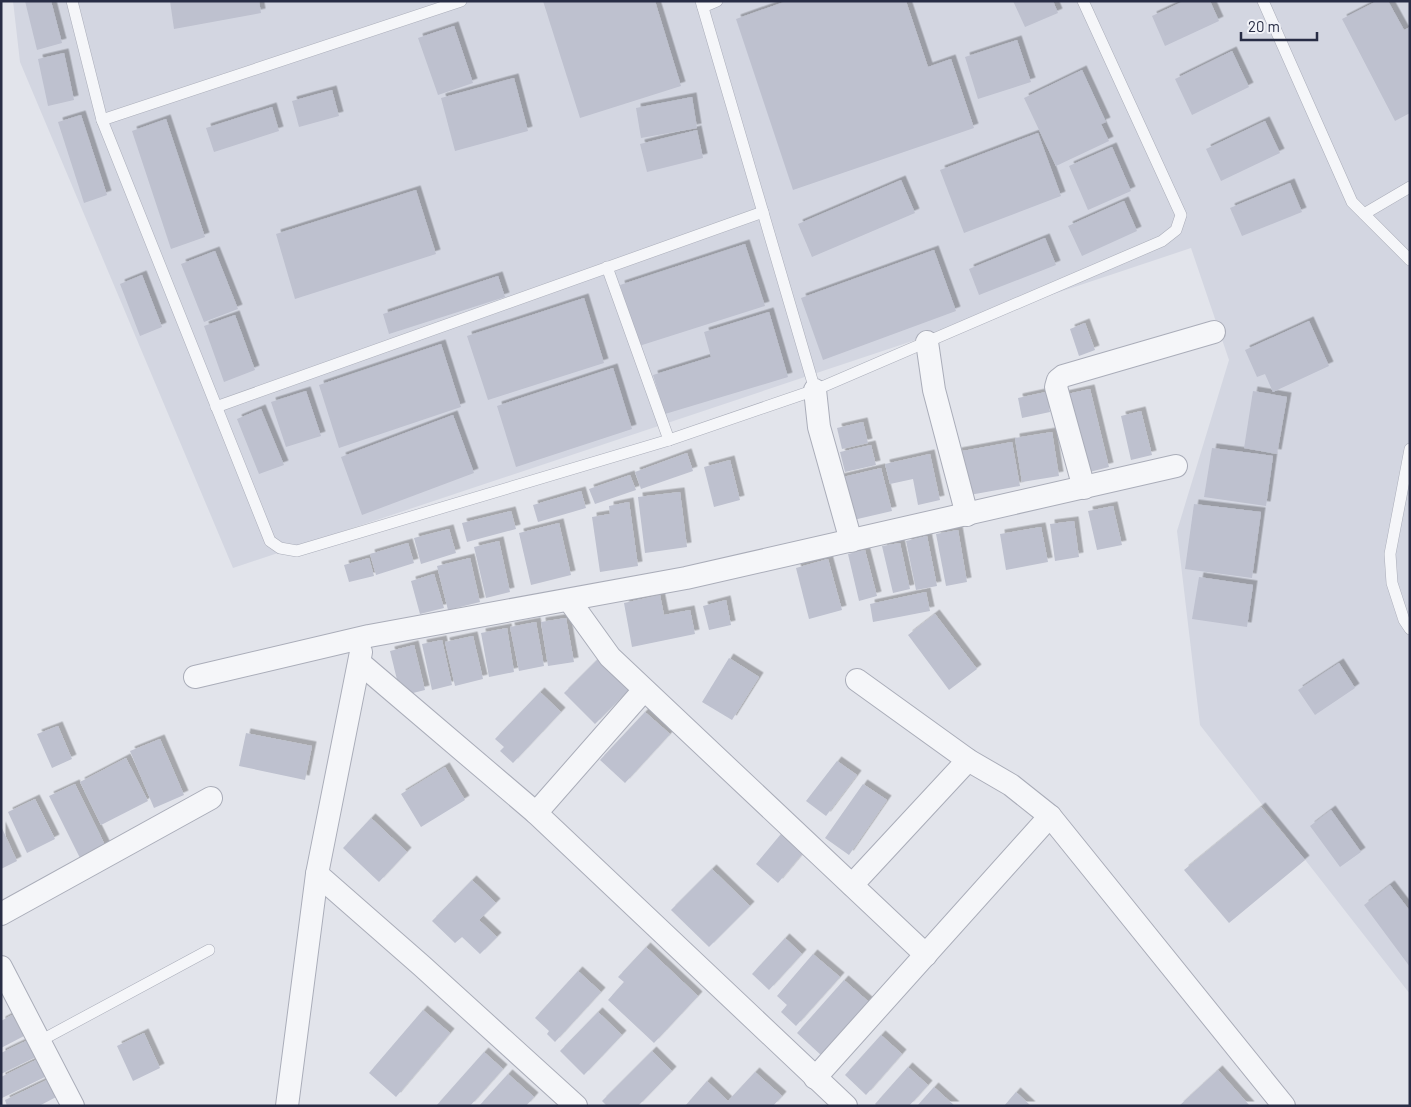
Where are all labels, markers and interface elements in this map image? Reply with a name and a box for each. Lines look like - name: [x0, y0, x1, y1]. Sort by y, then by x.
- scale bar: [1241, 10, 1317, 42]
- text: 20 m: [1248, 17, 1280, 35]

